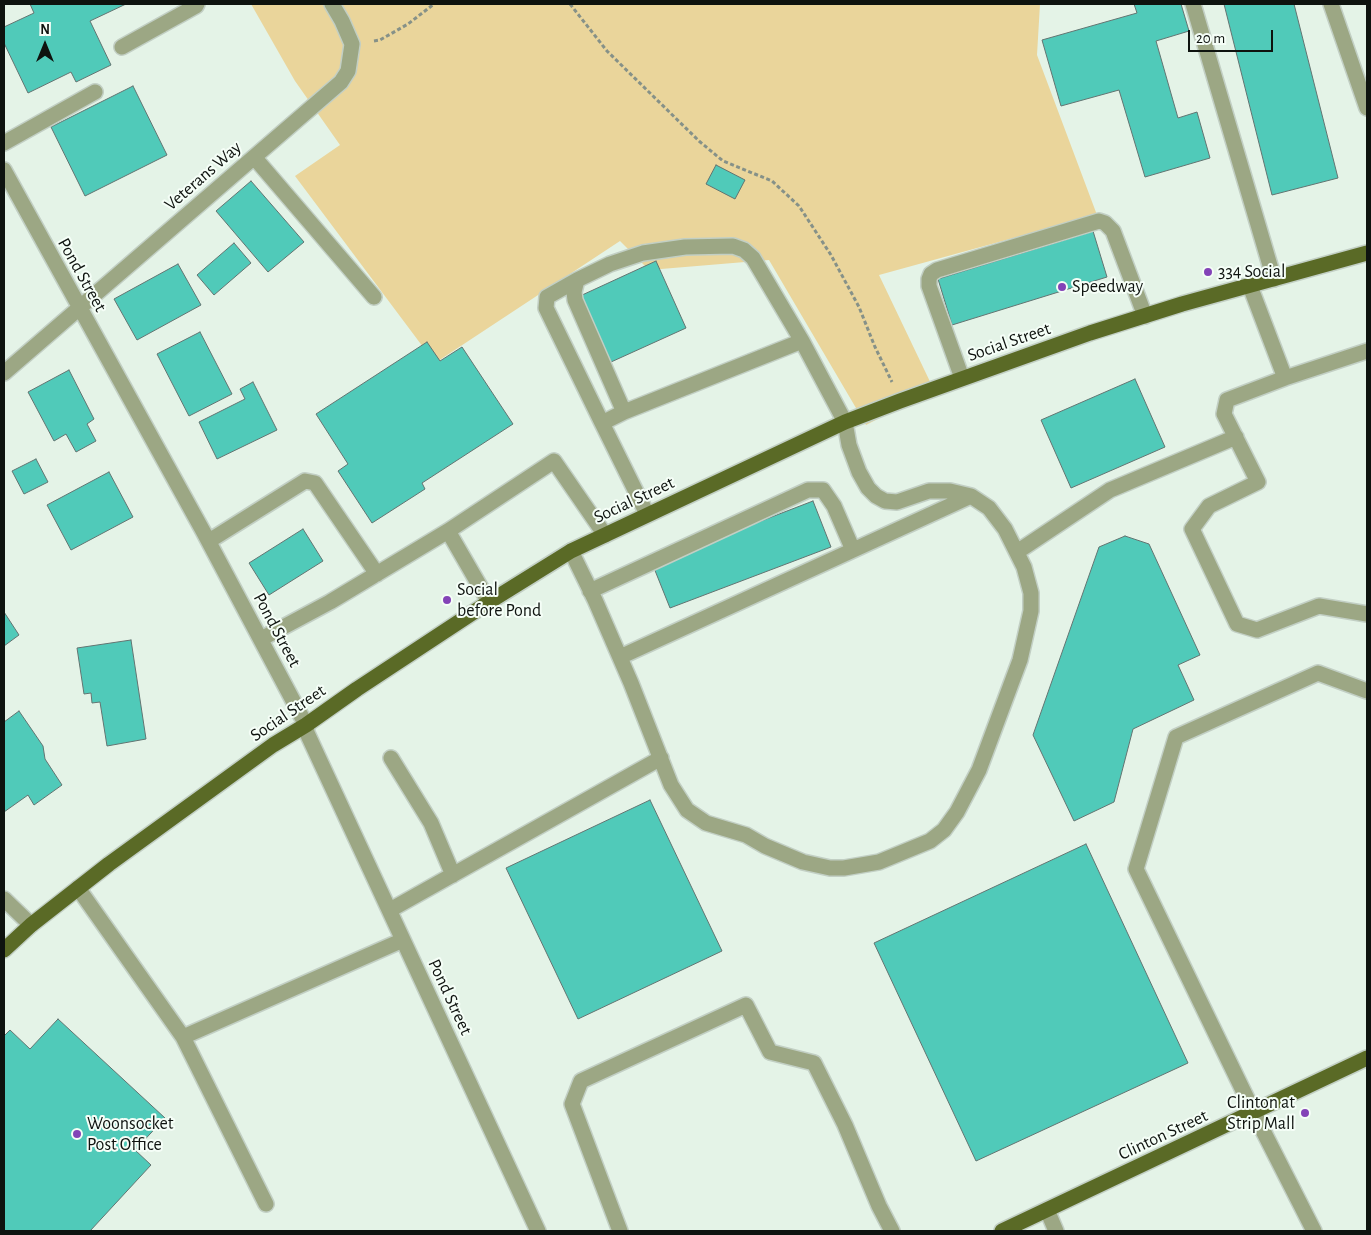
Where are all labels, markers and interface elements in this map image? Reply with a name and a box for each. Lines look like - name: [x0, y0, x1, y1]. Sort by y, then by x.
- north arrow: [20, 20, 70, 70]
- scale bar: [1191, 20, 1276, 52]
- text: N: [40, 23, 50, 37]
- text: 20 m: [1196, 31, 1225, 46]
- street label: Veterans Way: [160, 137, 246, 215]
- street label: Pond Street: [53, 234, 111, 316]
- place label: 334 Social: [1218, 261, 1285, 283]
- marker: 334 Social: [1202, 266, 1214, 278]
- place label: Speedway: [1072, 276, 1143, 298]
- marker: Speedway: [1056, 281, 1068, 293]
- street label: Social Street: [965, 318, 1053, 366]
- street label: Social Street: [590, 472, 678, 528]
- place label: Social before Pond: [457, 579, 541, 622]
- street label: Pond Street: [248, 589, 306, 671]
- marker: Social before Pond: [441, 594, 453, 606]
- street label: Social Street: [246, 680, 330, 746]
- street label: Pond Street: [423, 956, 477, 1038]
- place label: Clinton at Strip Mall: [1227, 1092, 1295, 1134]
- street label: Clinton Street: [1115, 1105, 1211, 1165]
- marker: Clinton at Strip Mall: [1299, 1107, 1311, 1119]
- place label: Woonsocket Post Office: [87, 1113, 173, 1156]
- marker: Woonsocket Post Office: [71, 1128, 83, 1140]

